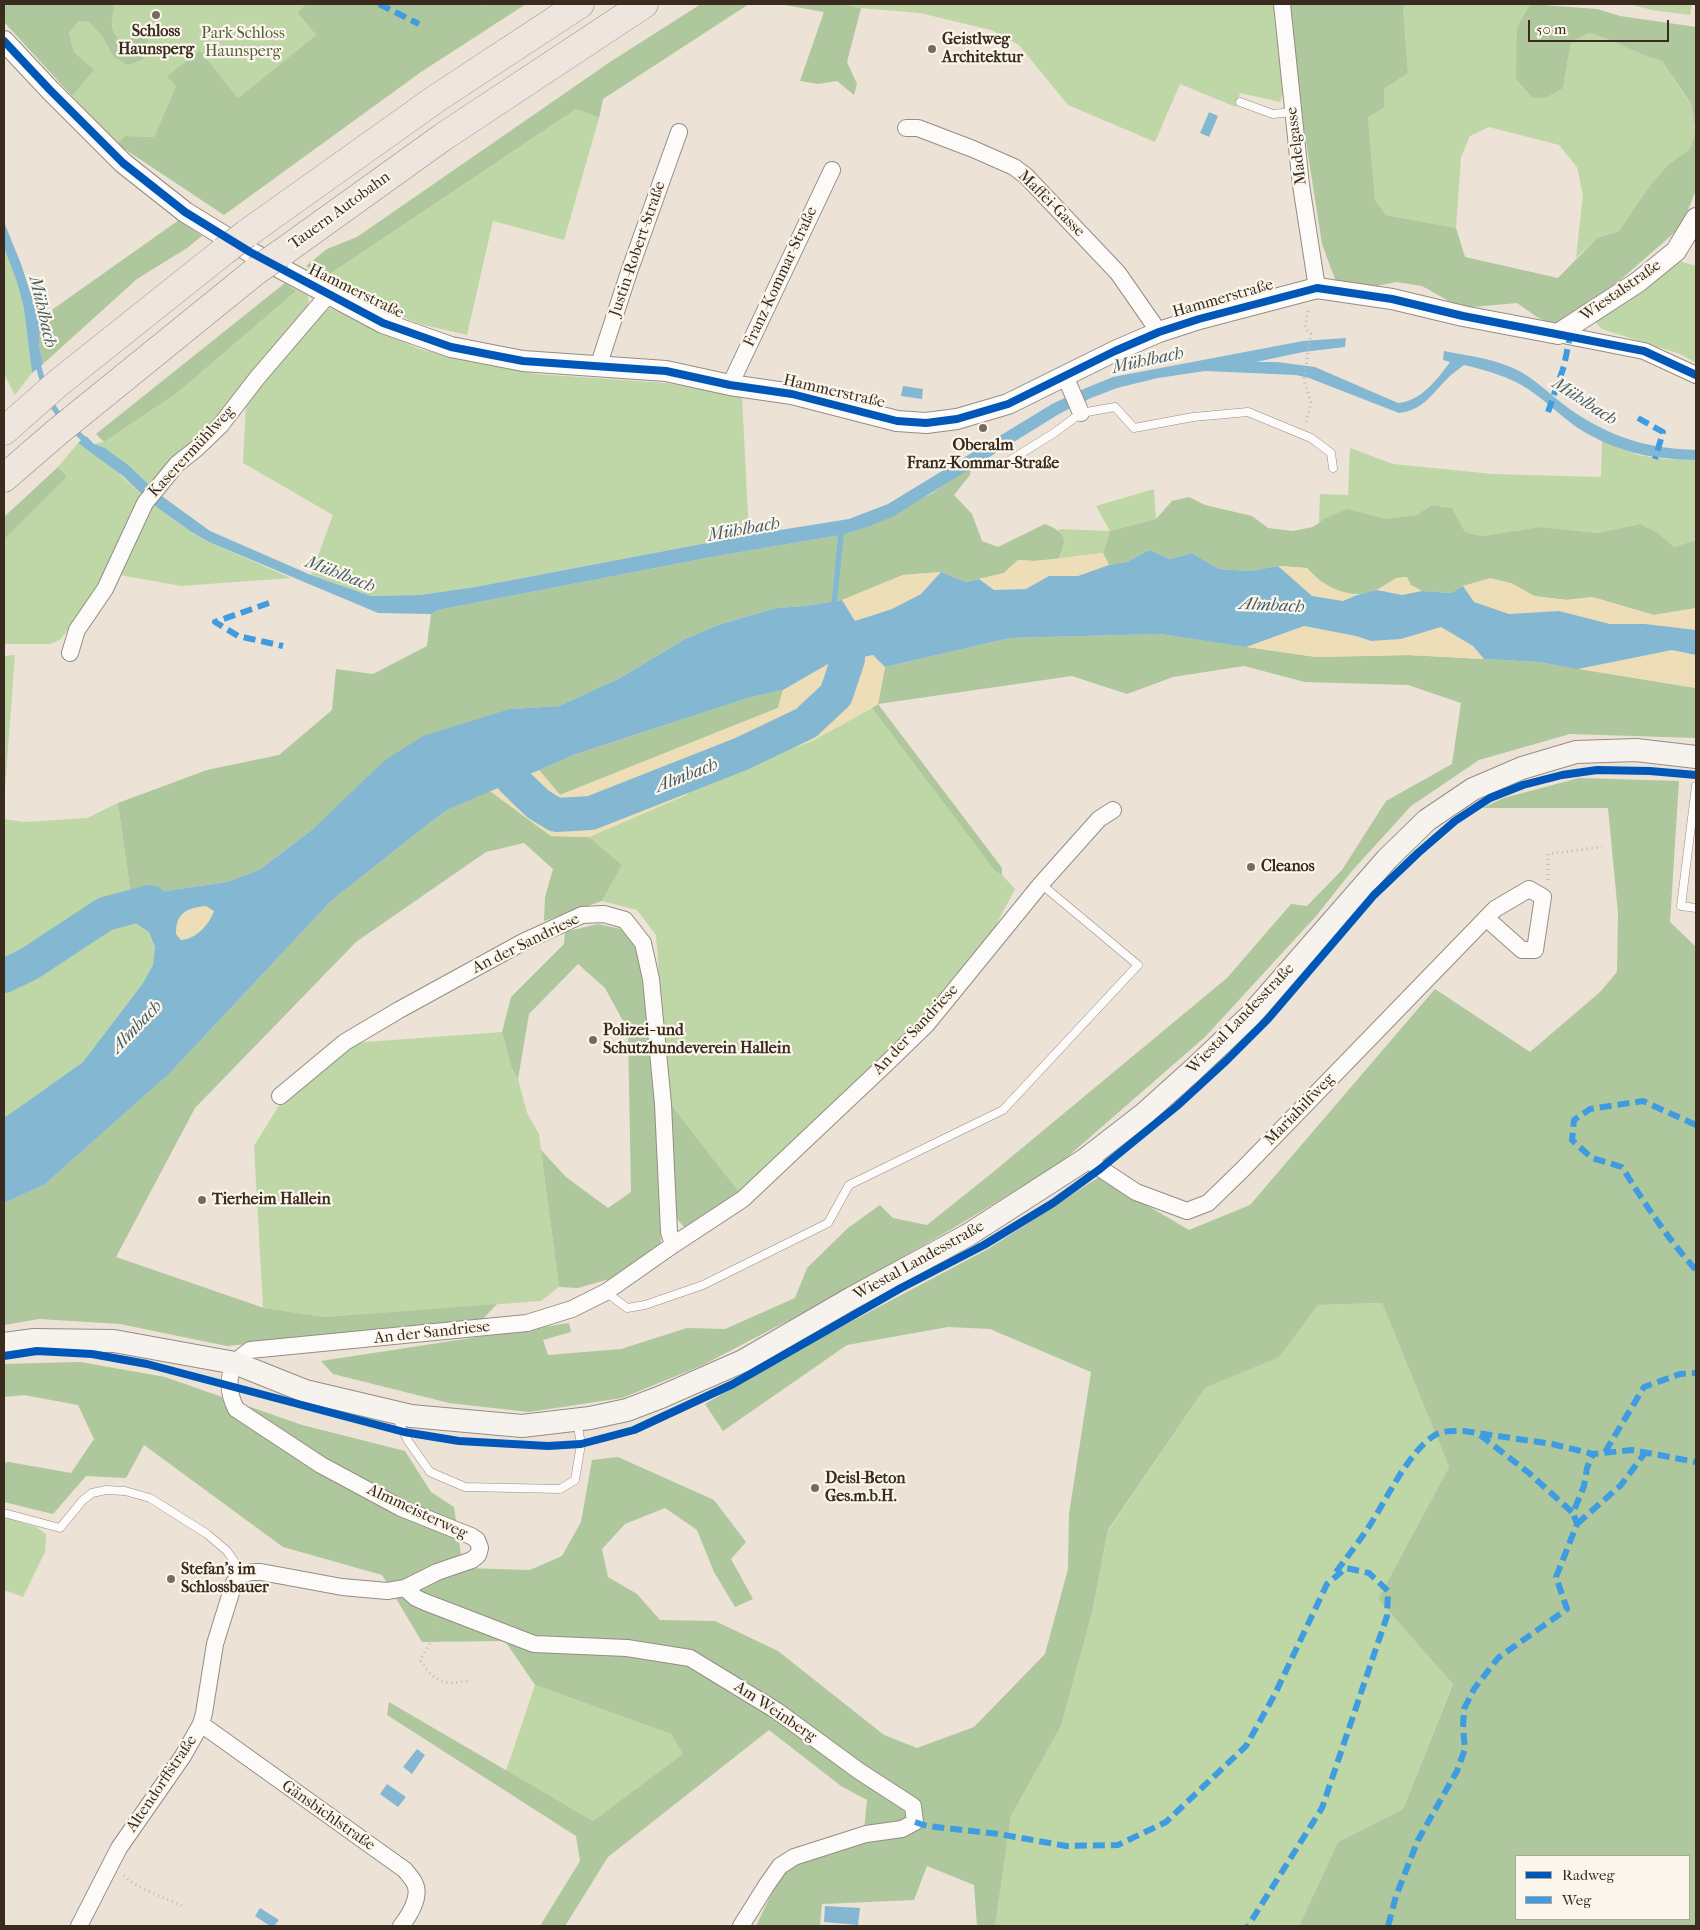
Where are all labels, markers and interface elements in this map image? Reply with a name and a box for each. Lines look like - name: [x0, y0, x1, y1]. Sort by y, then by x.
- marker: Schloss Haunsperg: [150, 9, 162, 21]
- scale bar: [1530, 10, 1671, 42]
- text: 50 m: [1536, 20, 1566, 38]
- place label: Schloss Haunsperg: [118, 22, 194, 60]
- park label: Park Schloss Haunsperg: [201, 24, 285, 62]
- place label: Geistlweg Architektur: [942, 30, 1023, 68]
- marker: Geistlweg Architektur: [926, 43, 938, 55]
- street label: Madelgasse: [1283, 106, 1311, 186]
- street label: Maffei-Gasse: [1014, 167, 1088, 241]
- street label: Tauern Autobahn: [286, 168, 394, 254]
- street label: Justin-Robert-Straße: [606, 179, 670, 319]
- street label: Franz-Kommar-Straße: [740, 204, 822, 350]
- street label: Wiestalstraße: [1577, 256, 1665, 326]
- street label: Hammerstraße: [305, 261, 407, 323]
- water label: Mühlbach: [23, 274, 61, 350]
- street label: Hammerstraße: [1170, 275, 1276, 323]
- water label: Mühlbach: [1110, 343, 1186, 379]
- street label: Hammerstraße: [781, 371, 887, 413]
- water label: Mühlbach: [1548, 373, 1620, 431]
- street label: Kaserermühlweg: [145, 402, 239, 502]
- marker: Oberalm Franz-Kommar-Straße: [977, 422, 989, 434]
- place label: Oberalm Franz-Kommar-Straße: [907, 436, 1059, 474]
- water label: Mühlbach: [706, 513, 782, 547]
- water label: Mühlbach: [302, 552, 378, 598]
- water label: Almbach: [1239, 594, 1305, 618]
- water label: Almbach: [653, 754, 721, 798]
- place label: Cleanos: [1261, 857, 1315, 877]
- marker: Cleanos: [1245, 861, 1257, 873]
- street label: An der Sandriese: [469, 910, 583, 978]
- street label: Wiestal Landesstraße: [1183, 960, 1299, 1078]
- street label: An der Sandriese: [869, 981, 963, 1079]
- water label: Almbach: [107, 996, 167, 1058]
- place label: Polizei- und Schutzhundeverein Hallein: [603, 1021, 791, 1059]
- marker: Polizei- und Schutzhundeverein Hallein: [587, 1034, 599, 1046]
- street label: Mariahilfweg: [1261, 1070, 1339, 1150]
- place label: Tierheim Hallein: [212, 1190, 331, 1210]
- marker: Tierheim Hallein: [196, 1194, 208, 1206]
- street label: Wiestal Landesstraße: [850, 1217, 988, 1305]
- street label: An der Sandriese: [373, 1317, 491, 1349]
- place label: Deisl-Beton Ges.m.b.H.: [825, 1469, 906, 1507]
- street label: Almmeisterweg: [364, 1480, 470, 1544]
- marker: Deisl-Beton Ges.m.b.H.: [809, 1482, 821, 1494]
- place label: Stefan's im Schlossbauer: [181, 1560, 269, 1598]
- marker: Stefan's im Schlossbauer: [165, 1573, 177, 1585]
- street label: Am Weinberg: [730, 1677, 820, 1747]
- street label: Altendorffstraße: [122, 1732, 202, 1836]
- street label: Gänsbichlstraße: [278, 1777, 378, 1855]
- legend: [1515, 1855, 1690, 1920]
- text: Radweg: [1562, 1866, 1614, 1884]
- text: Weg: [1562, 1891, 1591, 1909]

